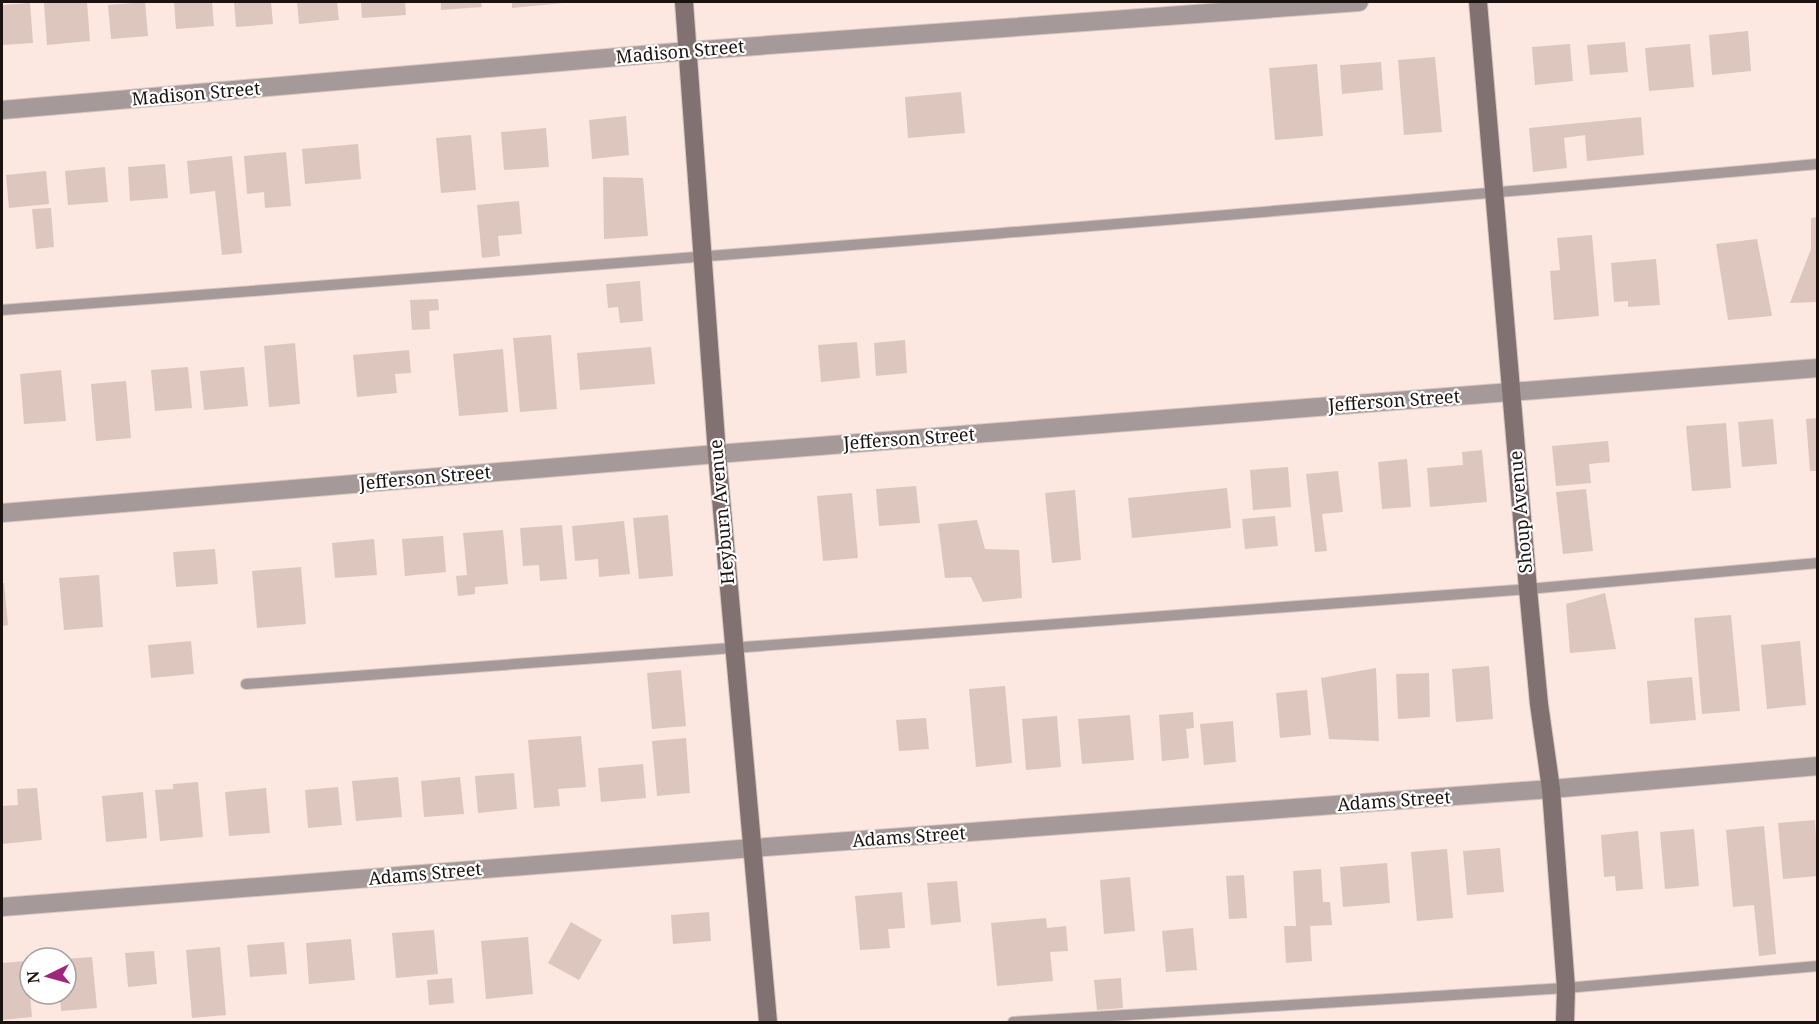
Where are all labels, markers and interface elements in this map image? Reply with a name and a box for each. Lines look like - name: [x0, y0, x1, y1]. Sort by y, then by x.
- street label: Madison Street: [615, 33, 745, 69]
- street label: Madison Street: [131, 75, 261, 111]
- street label: Jefferson Street: [1326, 383, 1461, 417]
- street label: Jefferson Street: [841, 421, 976, 455]
- street label: Heyburn Avenue: [703, 438, 739, 586]
- street label: Shoup Avenue: [1503, 450, 1537, 574]
- street label: Jefferson Street: [357, 459, 492, 495]
- street label: Adams Street: [1336, 784, 1451, 816]
- street label: Adams Street: [851, 820, 966, 852]
- street label: Adams Street: [367, 856, 483, 890]
- north arrow: [18, 946, 78, 1006]
- text: N: [22, 970, 45, 985]

